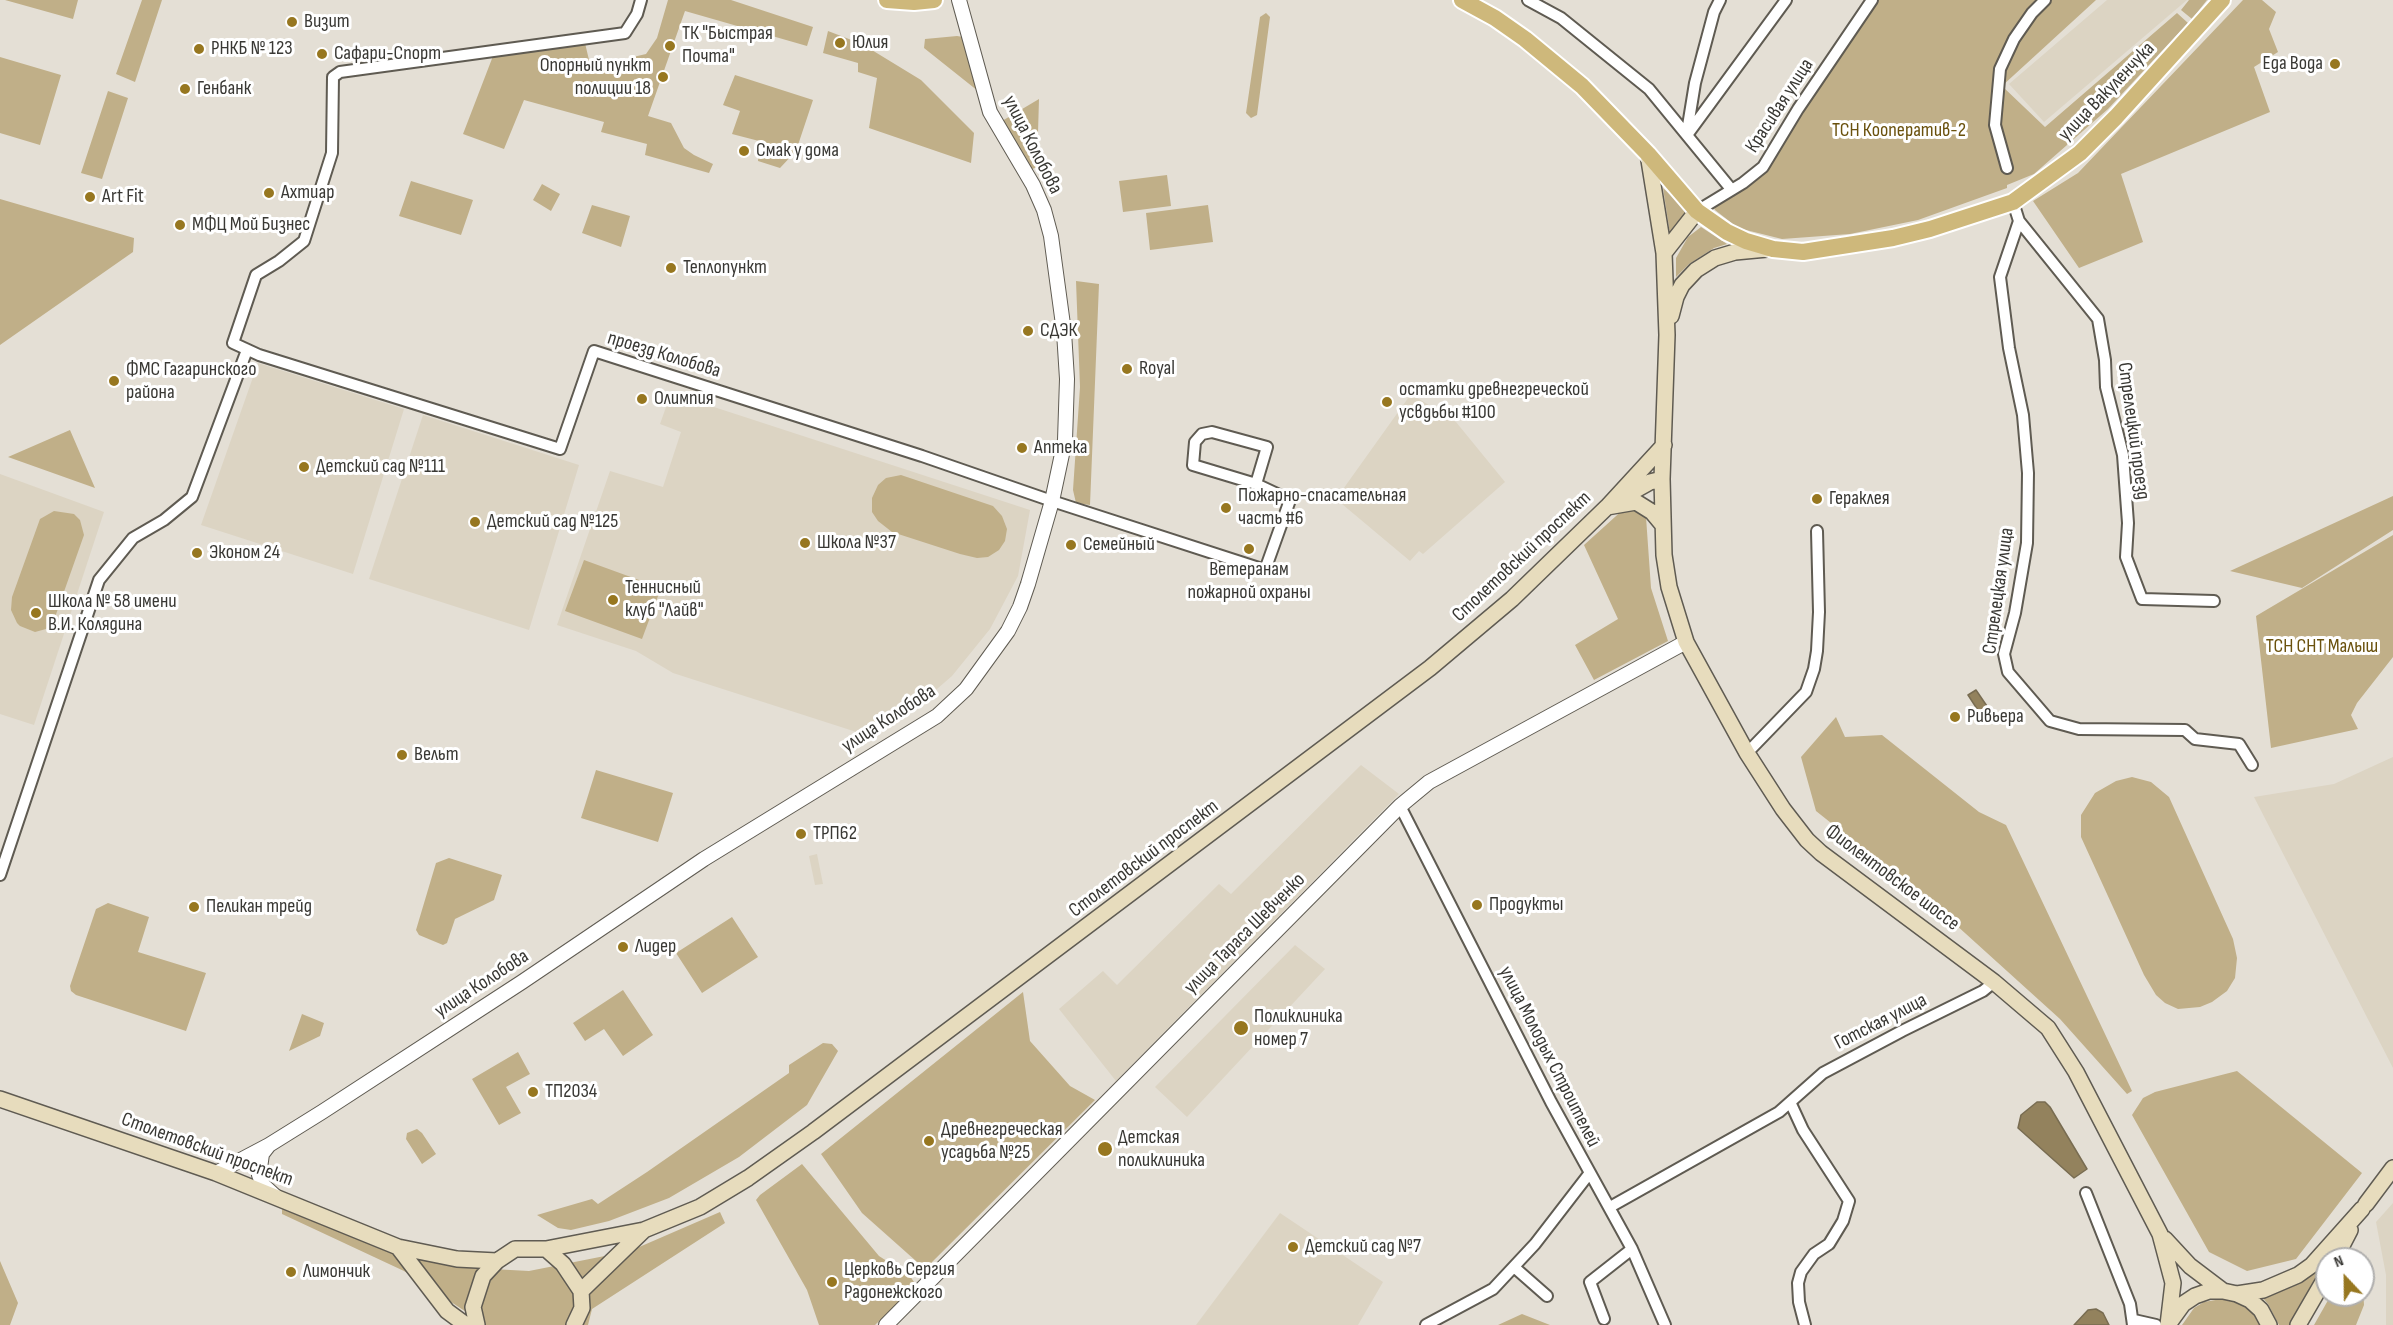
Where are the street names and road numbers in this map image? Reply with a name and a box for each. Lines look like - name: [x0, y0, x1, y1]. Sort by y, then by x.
- street label: улица Вакуленчука: [2054, 37, 2160, 147]
- street label: Красивая улица: [1741, 54, 1819, 158]
- street label: улица Колобова: [997, 92, 1067, 198]
- street label: проезд Колобова: [605, 326, 723, 384]
- street label: Стрелецкий проезд: [2111, 361, 2155, 501]
- street label: Столетовский проспект: [1448, 487, 1596, 627]
- street label: Стрелецкая улица: [1978, 526, 2020, 656]
- street label: улица Колобова: [837, 680, 941, 758]
- street label: Столетовский проспект: [1065, 795, 1223, 923]
- street label: Фиолентовское шоссе: [1820, 820, 1964, 936]
- street label: улица Тараса Шевченко: [1179, 868, 1311, 1000]
- street label: улица Колобова: [430, 945, 534, 1023]
- street label: улица Молодых Строителей: [1493, 963, 1605, 1151]
- street label: Готская улица: [1831, 989, 1931, 1055]
- street label: Столетовский проспект: [118, 1108, 296, 1192]

